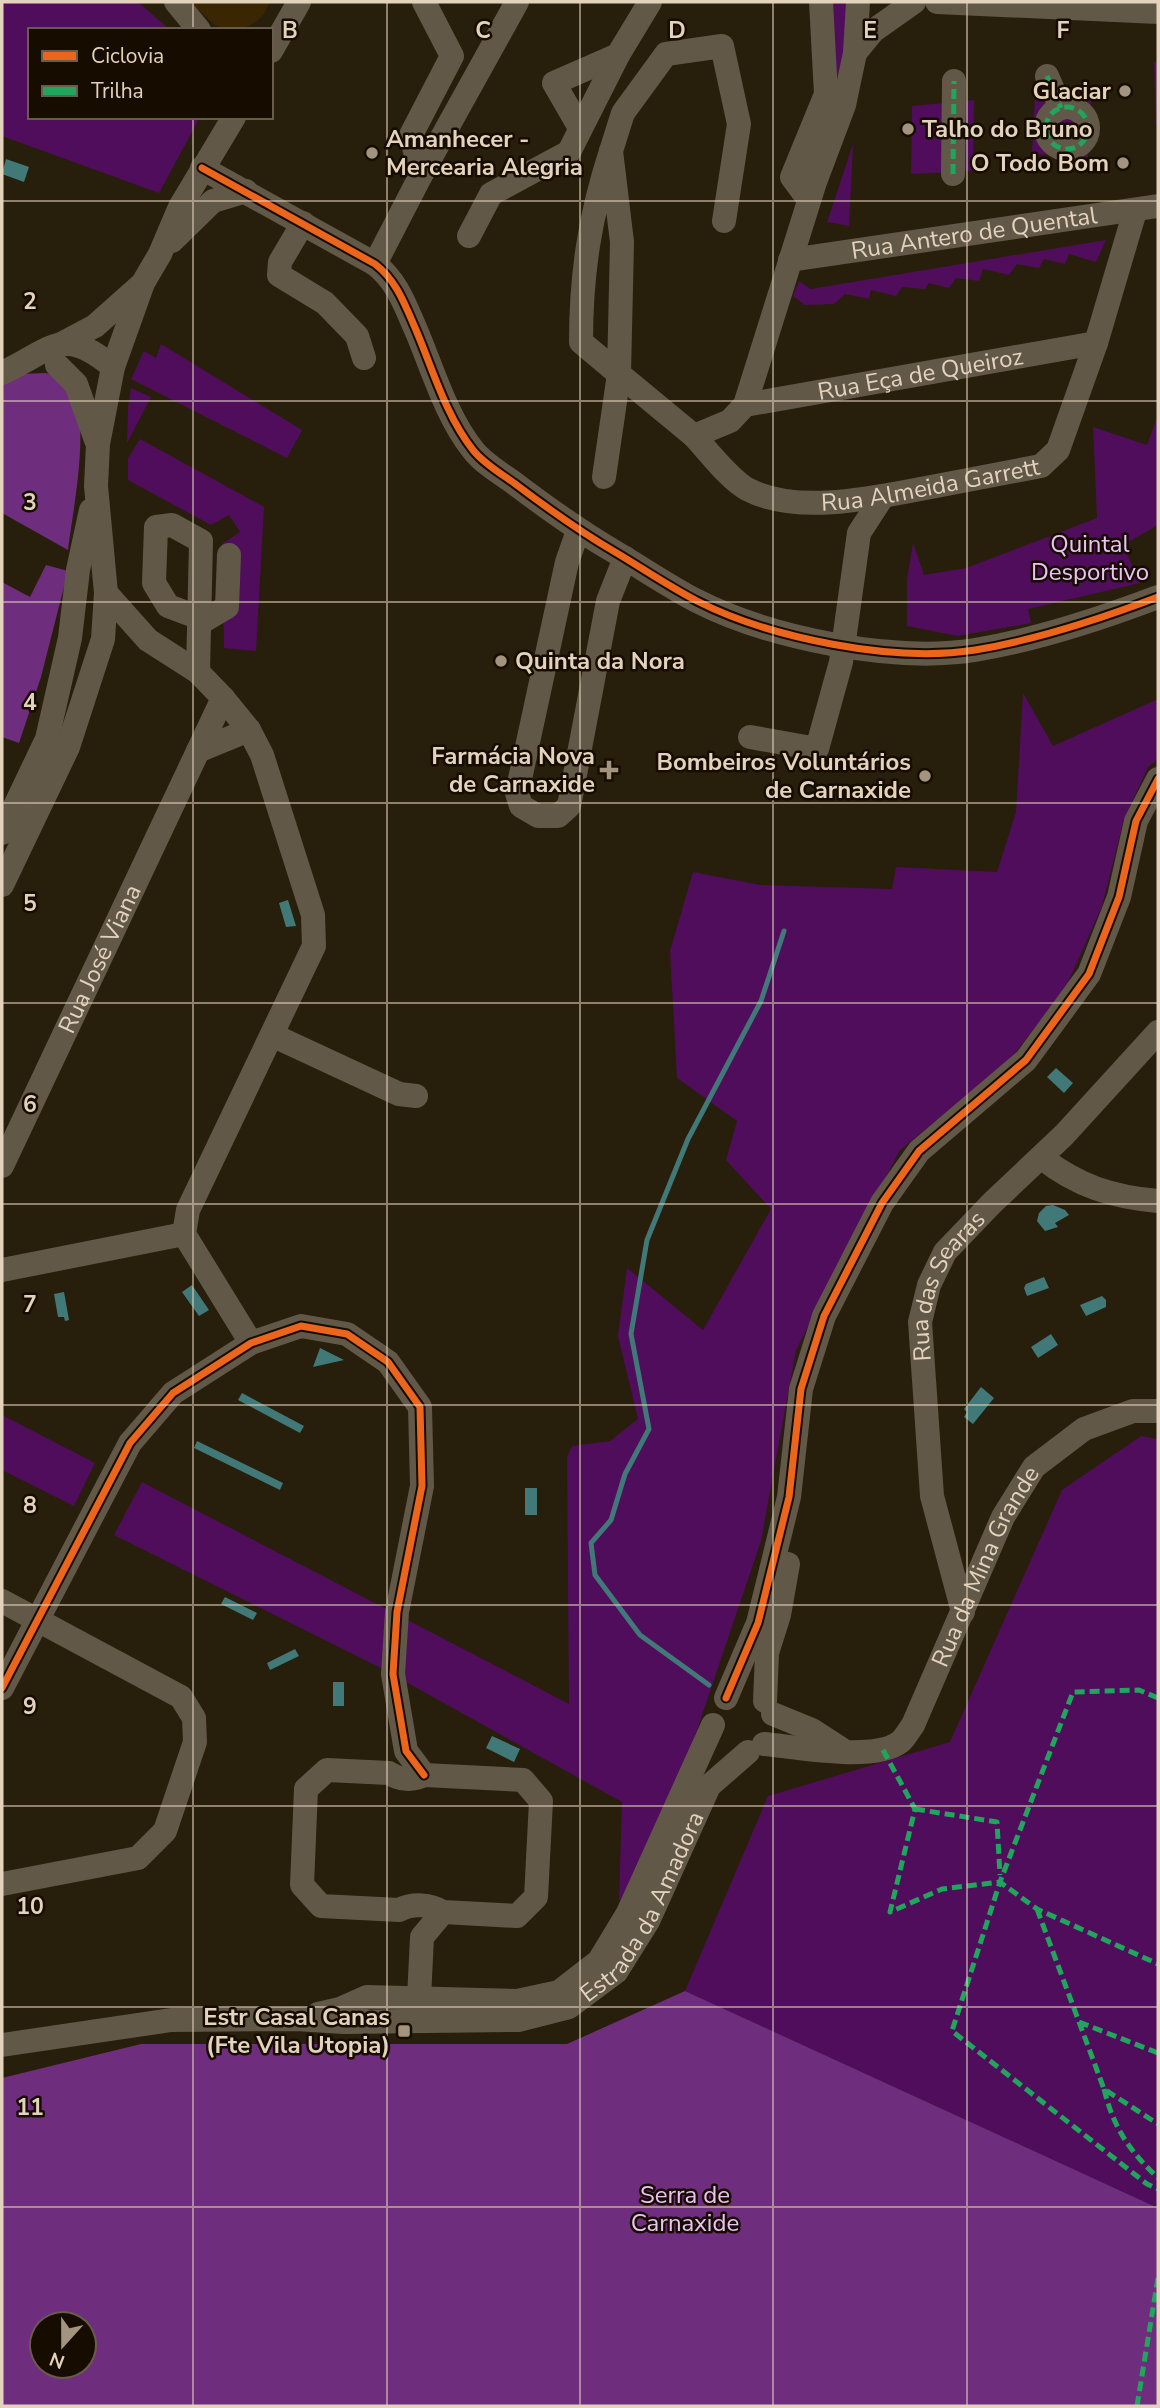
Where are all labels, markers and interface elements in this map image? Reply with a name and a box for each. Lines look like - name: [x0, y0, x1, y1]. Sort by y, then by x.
- text: B: [282, 15, 298, 46]
- text: C: [475, 15, 491, 46]
- text: D: [668, 15, 686, 46]
- text: E: [863, 15, 877, 46]
- text: F: [1057, 15, 1070, 46]
- legend: [28, 28, 273, 119]
- text: Ciclovia: [91, 42, 164, 70]
- place label: Glaciar: [1033, 75, 1112, 107]
- text: Trilha: [91, 77, 144, 105]
- marker: Glaciar: [1117, 83, 1133, 99]
- place label: Talho do Bruno: [922, 113, 1093, 145]
- marker: Talho do Bruno: [900, 121, 916, 137]
- place label: Amanhecer - Mercearia Alegria: [386, 123, 583, 183]
- marker: Amanhecer - Mercearia Alegria: [364, 145, 380, 161]
- place label: O Todo Bom: [971, 147, 1109, 179]
- marker: O Todo Bom: [1115, 155, 1131, 171]
- street label: Rua Antero de Quental: [849, 199, 1099, 267]
- text: 2: [23, 286, 37, 317]
- street label: Rua Eça de Queiroz: [815, 340, 1026, 408]
- street label: Rua Almeida Garrett: [820, 451, 1043, 519]
- text: 3: [23, 487, 37, 518]
- park label: Quintal Desportivo: [1031, 528, 1149, 588]
- place label: Quinta da Nora: [515, 645, 685, 677]
- marker: Quinta da Nora: [493, 653, 509, 669]
- text: 4: [23, 687, 37, 718]
- place label: Farmácia Nova de Carnaxide: [431, 740, 595, 800]
- place label: Bombeiros Voluntários de Carnaxide: [656, 746, 911, 806]
- marker: Farmácia Nova de Carnaxide: [601, 762, 617, 778]
- marker: Bombeiros Voluntários de Carnaxide: [917, 768, 933, 784]
- street label: Rua José Viana: [51, 879, 149, 1039]
- text: 5: [23, 888, 37, 919]
- text: 6: [23, 1089, 37, 1120]
- street label: Rua das Searas: [904, 1204, 992, 1362]
- text: 7: [23, 1289, 37, 1320]
- street label: Rua da Mina Grande: [924, 1460, 1047, 1672]
- text: 8: [23, 1490, 37, 1521]
- text: 9: [23, 1691, 37, 1722]
- street label: Estrada da Amadora: [573, 1806, 711, 2009]
- text: 10: [16, 1891, 44, 1922]
- place label: Estr Casal Canas (Fte Vila Utopia): [203, 2001, 390, 2061]
- marker: Estr Casal Canas (Fte Vila Utopia): [396, 2023, 412, 2039]
- text: 11: [16, 2092, 44, 2123]
- park label: Serra de Carnaxide: [631, 2179, 739, 2239]
- north arrow: [28, 2310, 98, 2380]
- text: N: [46, 2345, 69, 2375]

